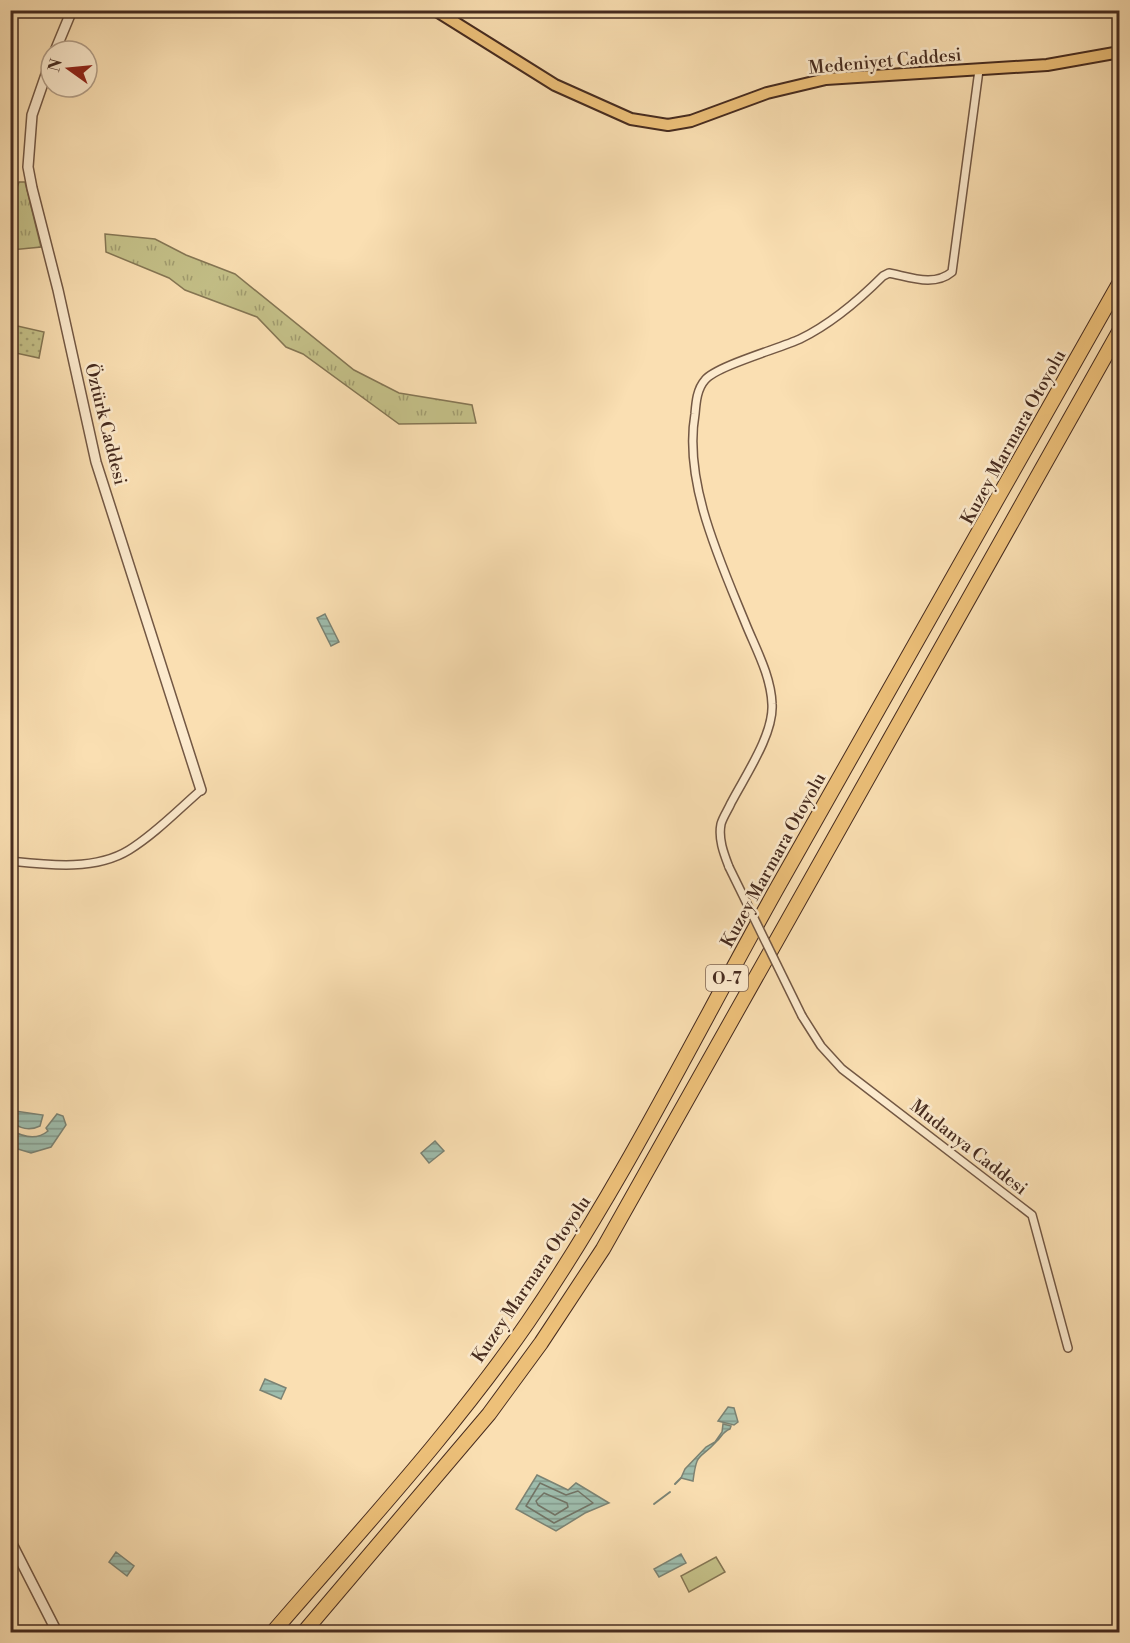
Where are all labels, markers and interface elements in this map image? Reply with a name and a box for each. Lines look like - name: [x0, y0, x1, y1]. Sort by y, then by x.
- north arrow: [39, 39, 99, 99]
- street label: Medeniyet Caddesi: [808, 43, 963, 80]
- text: N: [44, 56, 67, 74]
- street label: Kuzey Marmara Otoyolu: [956, 345, 1071, 529]
- street label: Öztürk Caddesi: [79, 361, 132, 488]
- street label: Kuzey Marmara Otoyolu: [716, 768, 831, 952]
- road number: O-7: [706, 965, 748, 991]
- street label: Mudanya Caddesi: [905, 1094, 1032, 1200]
- street label: Kuzey Marmara Otoyolu: [467, 1191, 596, 1367]

